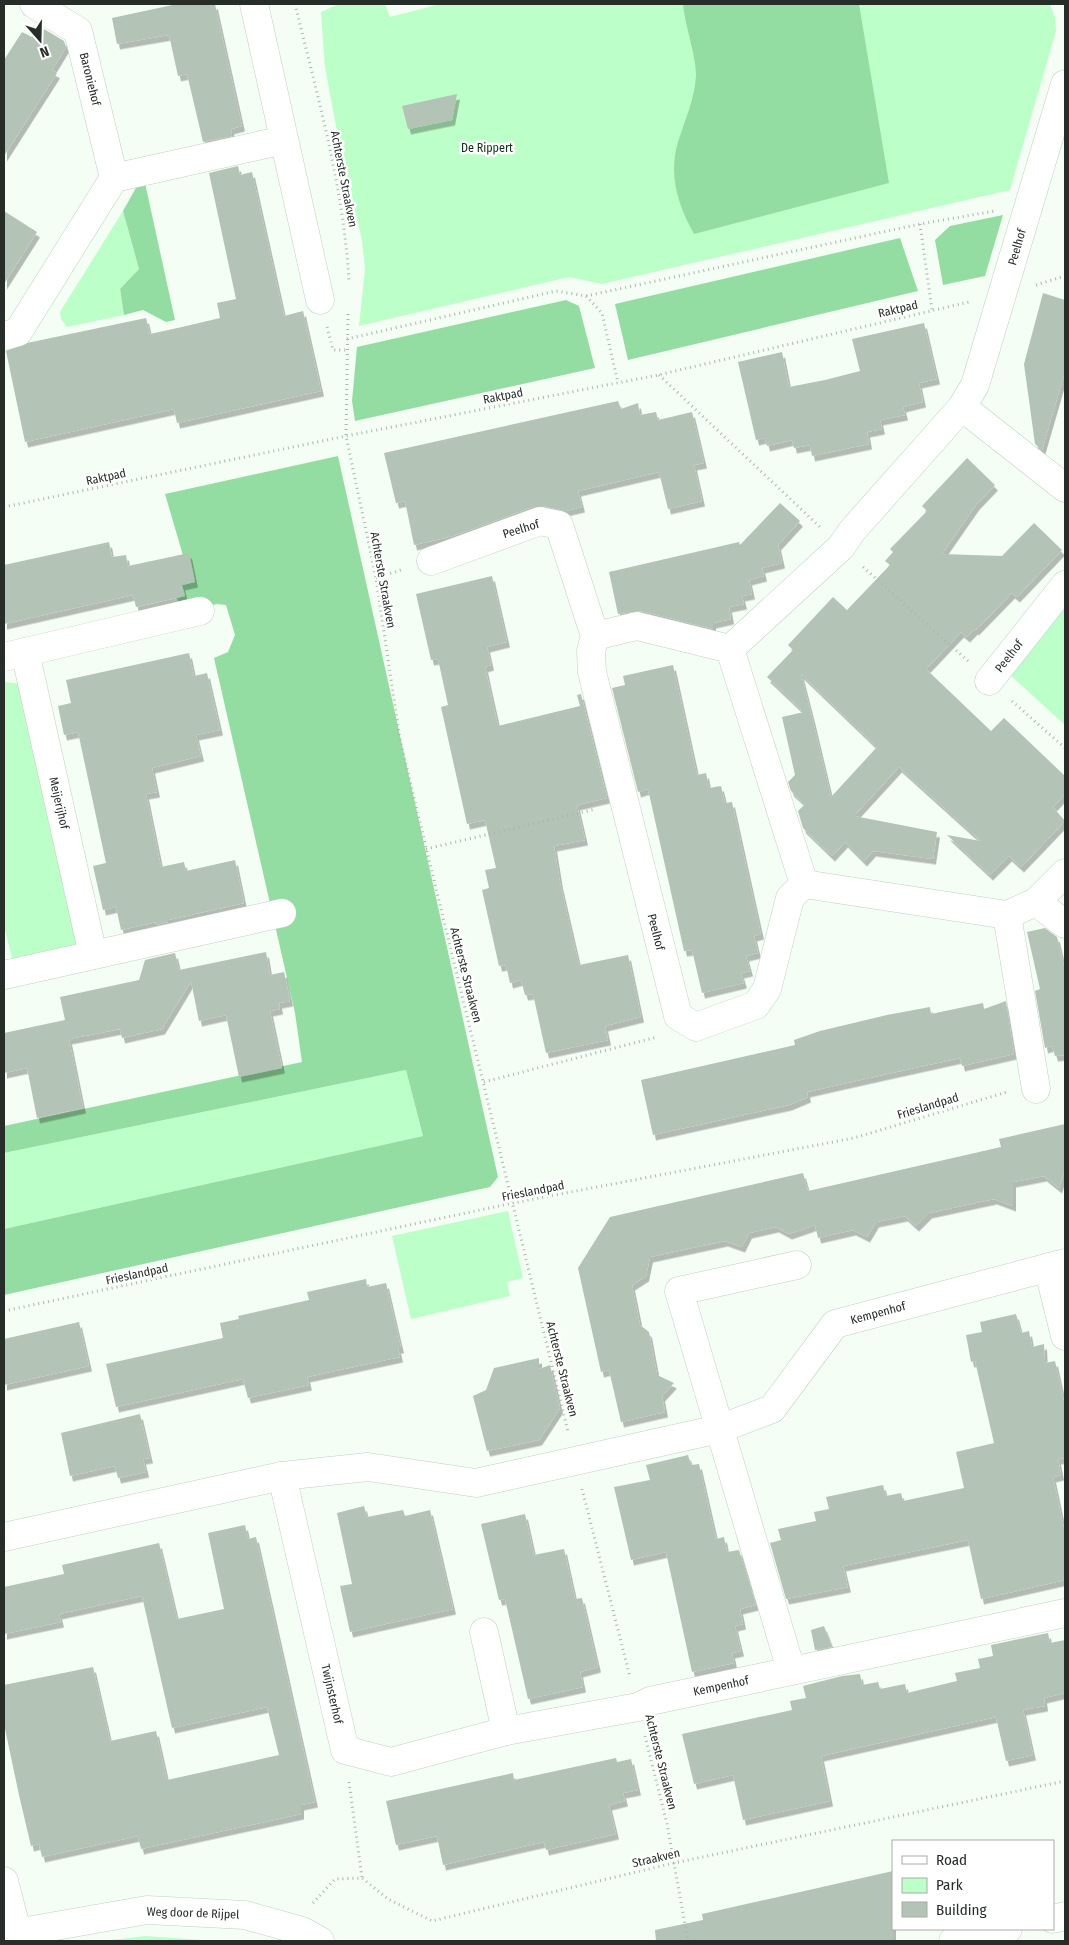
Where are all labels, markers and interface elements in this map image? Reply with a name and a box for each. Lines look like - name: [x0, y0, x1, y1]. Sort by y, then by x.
- north arrow: [15, 15, 65, 65]
- text: N: [37, 42, 51, 61]
- street label: Baroniehof: [77, 51, 104, 108]
- street label: Achterste Straakven: [328, 130, 360, 228]
- park label: De Rippert: [461, 141, 513, 155]
- street label: Peelhof: [1005, 226, 1029, 267]
- street label: Raktpad: [877, 298, 919, 320]
- street label: Raktpad: [482, 385, 524, 407]
- street label: Raktpad: [85, 466, 127, 488]
- street label: Peelhof: [501, 516, 542, 541]
- street label: Achterste Straakven: [368, 531, 398, 629]
- street label: Peelhof: [992, 636, 1027, 675]
- street label: Meijerijhof: [46, 776, 72, 832]
- street label: Peelhof: [645, 912, 668, 953]
- street label: Achterste Straakven: [447, 926, 485, 1024]
- street label: Frieslandpad: [896, 1090, 960, 1122]
- street label: Frieslandpad: [501, 1178, 565, 1204]
- street label: Frieslandpad: [105, 1261, 169, 1287]
- street label: Kempenhof: [849, 1299, 908, 1327]
- street label: Achterste Straakven: [543, 1320, 581, 1418]
- street label: Twijnsterhof: [318, 1663, 346, 1726]
- street label: Kempenhof: [692, 1673, 751, 1699]
- street label: Achterste Straakven: [642, 1713, 680, 1811]
- legend: [892, 1840, 1054, 1930]
- street label: Straakven: [631, 1846, 681, 1870]
- text: Road: [936, 1851, 967, 1869]
- text: Park: [936, 1876, 963, 1894]
- text: Building: [936, 1901, 987, 1919]
- street label: Weg door de Rijpel: [146, 1904, 240, 1922]

